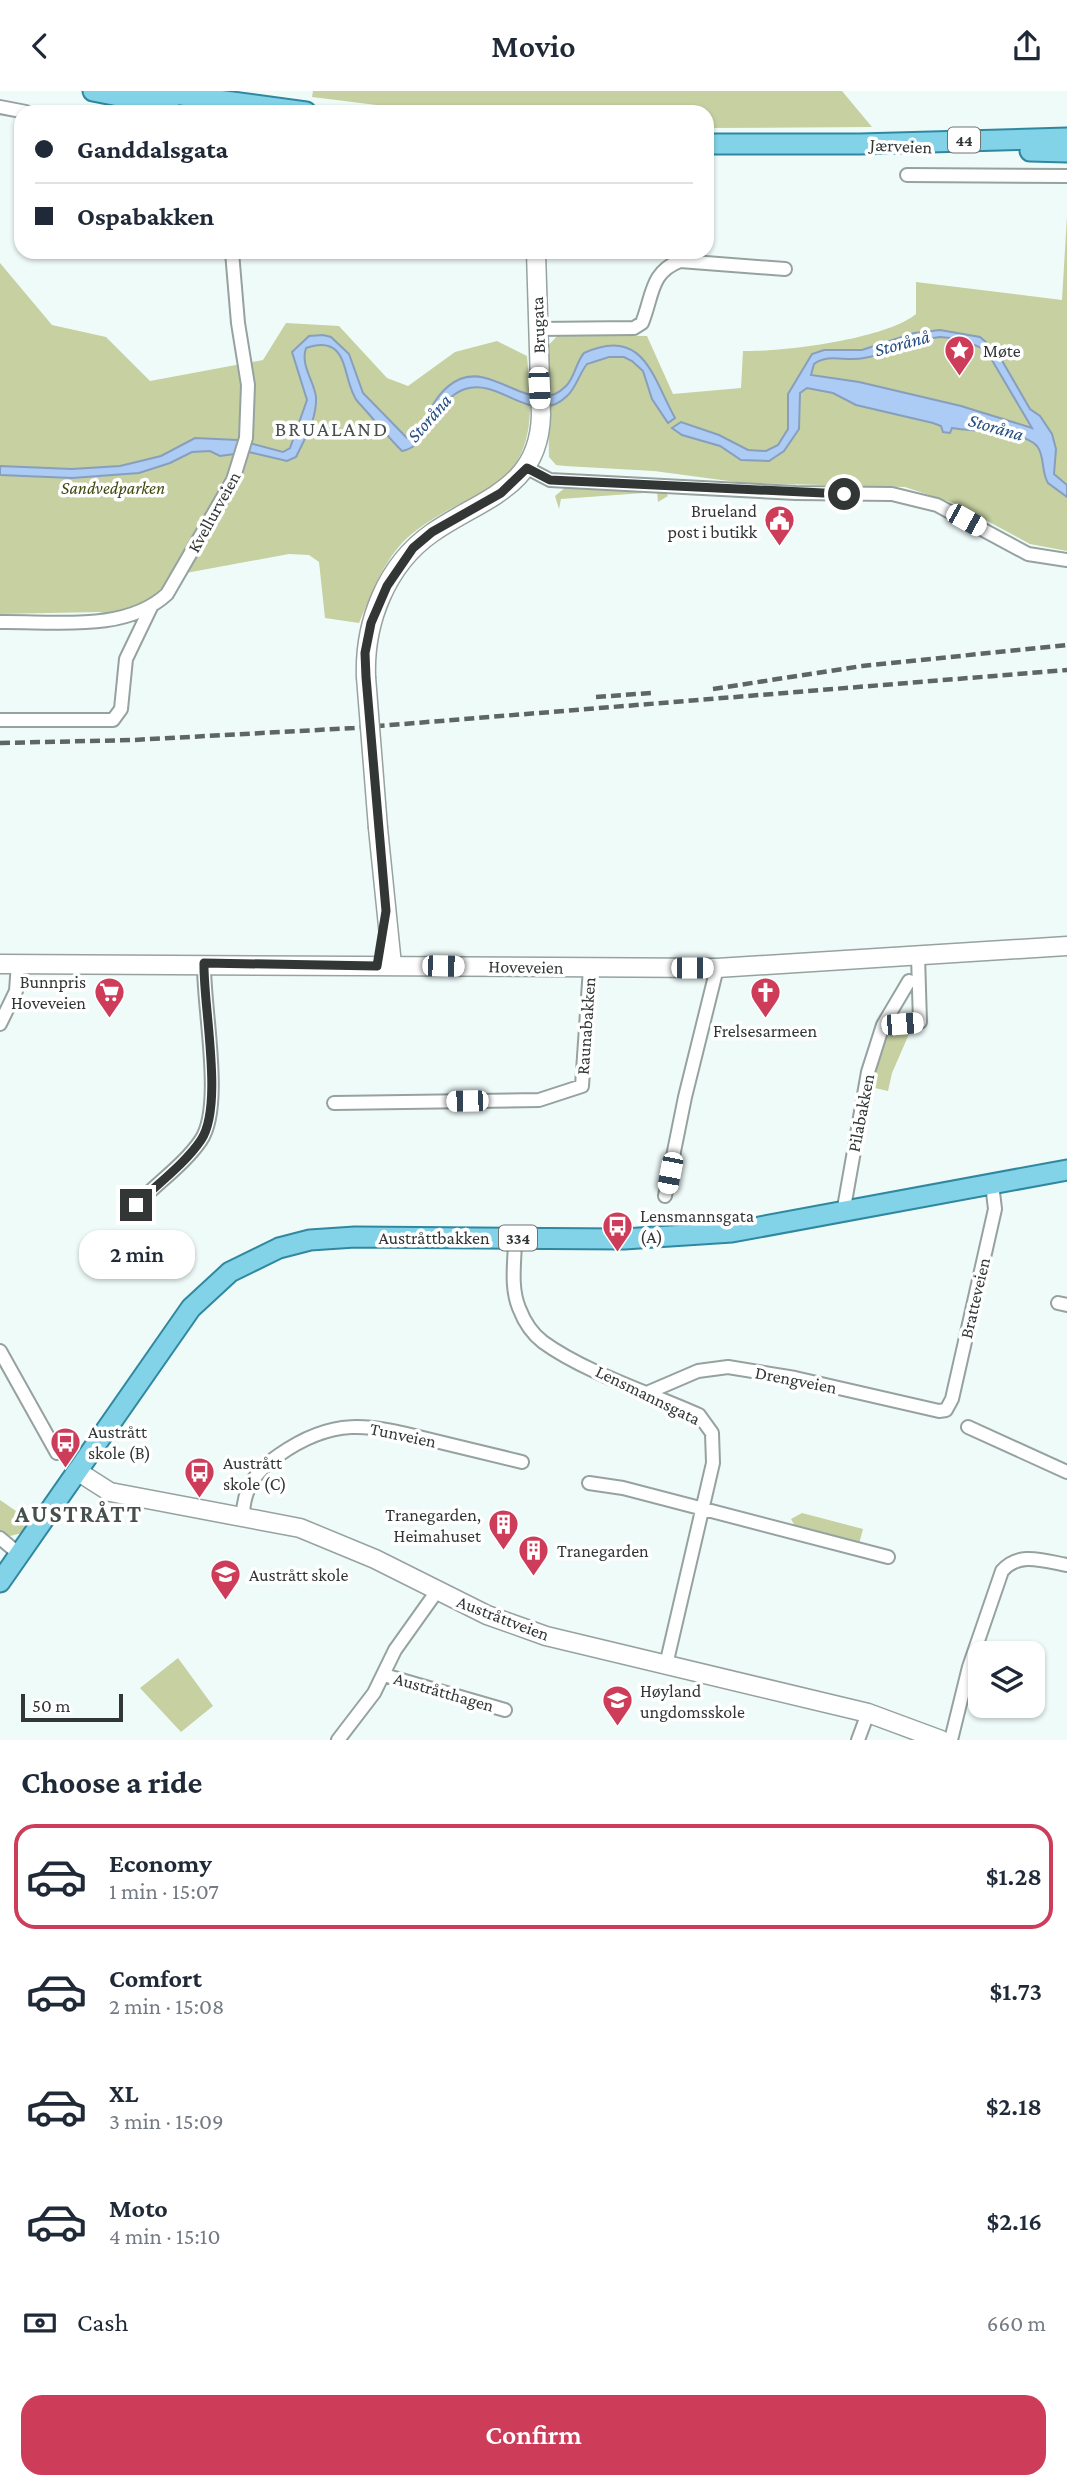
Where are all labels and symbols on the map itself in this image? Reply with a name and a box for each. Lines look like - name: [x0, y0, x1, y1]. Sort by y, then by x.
- road number: 44: [948, 127, 980, 152]
- street label: Jærveien: [867, 134, 933, 158]
- street label: Brugata: [527, 296, 549, 354]
- water label: Storånå: [872, 326, 932, 360]
- place icon: Møte: [943, 334, 977, 378]
- place label: Møte: [983, 341, 1021, 361]
- car: [528, 366, 551, 410]
- water label: Storåna: [403, 390, 455, 446]
- water label: Storåna: [966, 409, 1026, 445]
- district label: BRUALAND: [275, 417, 389, 441]
- street label: Kvellurveien: [184, 468, 245, 556]
- park label: Sandvedparken: [61, 478, 165, 498]
- route start: [828, 478, 860, 510]
- place label: Brueland post i butikk: [667, 501, 758, 542]
- car: [943, 501, 990, 539]
- public building icon: Brueland post i butikk: [763, 504, 797, 548]
- car: [422, 955, 465, 977]
- street label: Hoveveien: [488, 956, 564, 978]
- car: [672, 958, 714, 979]
- place label: Bunnpris Hoveveien: [11, 972, 86, 1013]
- supermarket icon: Bunnpris Hoveveien: [92, 975, 126, 1019]
- street label: Raunabakken: [573, 976, 599, 1076]
- church icon: Frelsesarmeen: [748, 976, 782, 1020]
- car: [881, 1012, 924, 1036]
- place label: Frelsesarmeen: [713, 1021, 817, 1041]
- street label: Pilabakken: [844, 1072, 878, 1154]
- car: [446, 1090, 489, 1112]
- car: [656, 1150, 685, 1196]
- route end: [120, 1189, 152, 1221]
- place label: Lensmannsgata (A): [640, 1206, 754, 1248]
- bus stop icon: Lensmannsgata (A): [600, 1209, 634, 1253]
- road number: 334: [499, 1225, 537, 1251]
- street label: Austråttbakken: [378, 1228, 490, 1248]
- callout: 2 min: [78, 1229, 194, 1279]
- street label: Bratteveien: [956, 1255, 994, 1340]
- street label: Lensmannsgata: [592, 1361, 704, 1429]
- street label: Drengveien: [754, 1362, 839, 1398]
- street label: Tunveien: [368, 1418, 438, 1452]
- place label: Austrått skole (B): [88, 1422, 151, 1464]
- bus stop icon: Austrått skole (B): [48, 1425, 82, 1469]
- place label: Austrått skole (C): [223, 1453, 287, 1495]
- bus stop icon: Austrått skole (C): [183, 1456, 217, 1500]
- district label: AUSTRÅTT: [14, 1500, 143, 1527]
- place label: Tranegarden, Heimahuset: [385, 1505, 482, 1546]
- building icon: Tranegarden, Heimahuset: [487, 1508, 521, 1552]
- building icon: Tranegarden: [517, 1534, 551, 1578]
- place label: Tranegarden: [557, 1541, 649, 1561]
- school or university icon: Austrått skole: [209, 1558, 243, 1602]
- place label: Austrått skole: [249, 1565, 348, 1585]
- street label: Austråttveien: [454, 1591, 552, 1645]
- street label: Austråtthagen: [392, 1668, 497, 1716]
- place label: Høyland ungdomsskole: [640, 1681, 745, 1722]
- school or university icon: Høyland ungdomsskole: [600, 1684, 634, 1728]
- scale bar: [21, 1691, 122, 1723]

